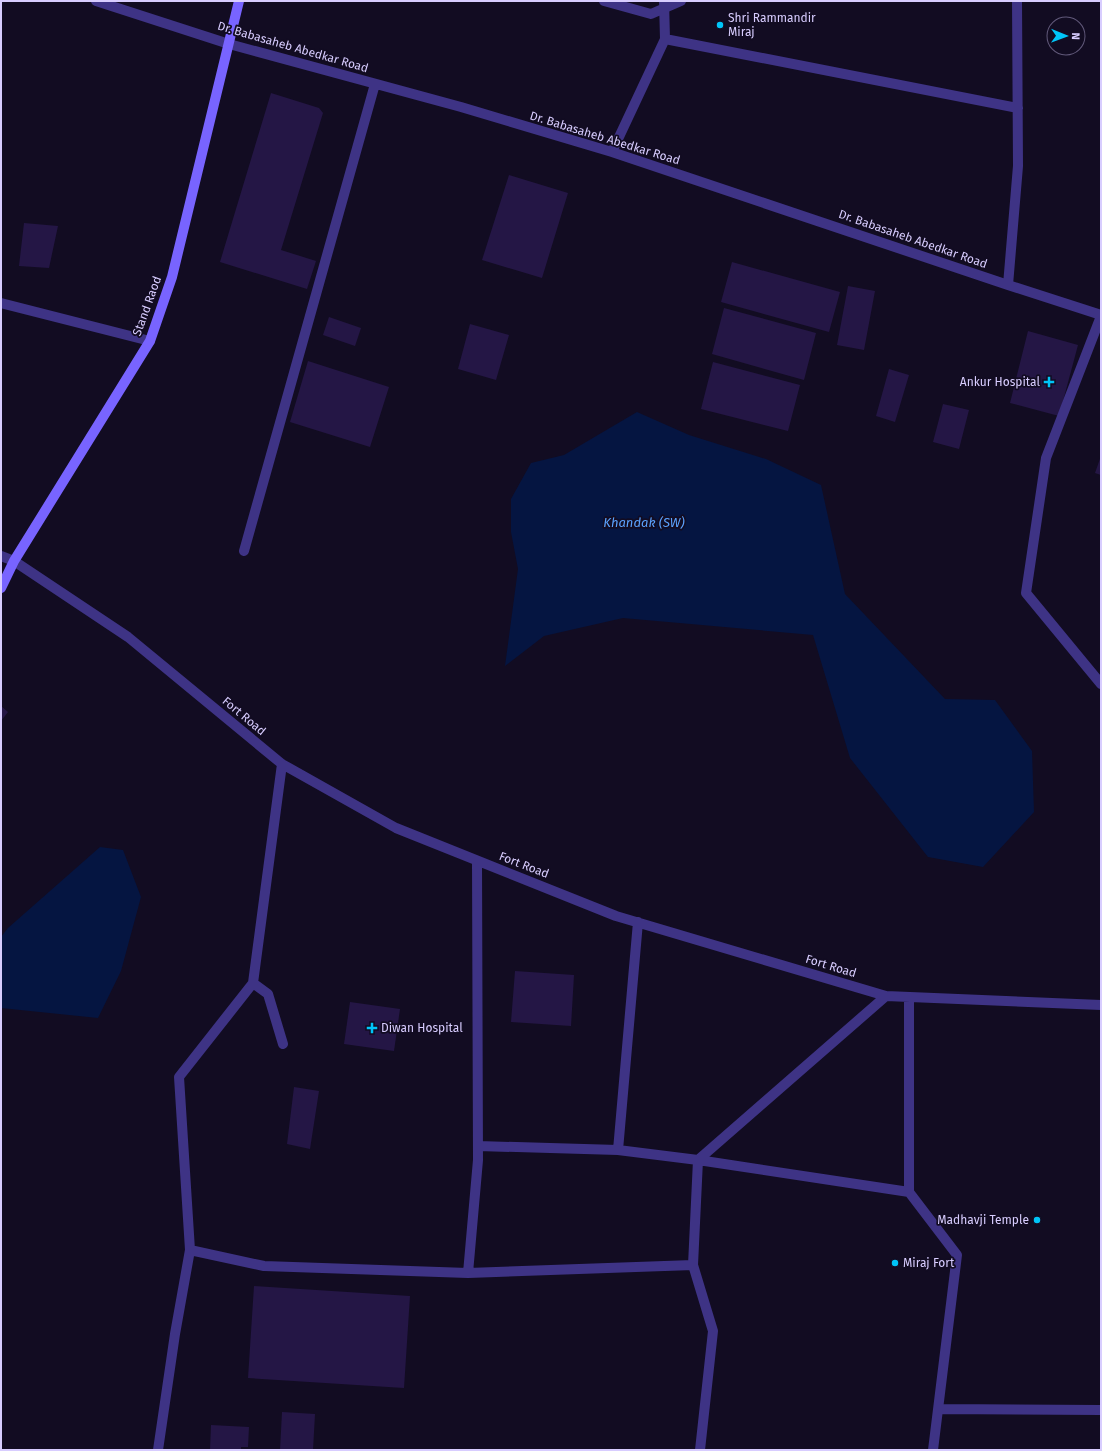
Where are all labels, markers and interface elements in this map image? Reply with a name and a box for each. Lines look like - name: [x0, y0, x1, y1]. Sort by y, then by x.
- place label: Shri Rammandir Miraj: [728, 11, 816, 39]
- north arrow: [1046, 16, 1086, 56]
- street label: Dr. Babasaheb Abedkar Road: [216, 19, 370, 75]
- marker: Shri Rammandir Miraj: [715, 20, 725, 30]
- text: N: [1069, 32, 1082, 40]
- street label: Dr. Babasaheb Abedkar Road: [528, 108, 682, 168]
- street label: Dr. Babasaheb Abedkar Road: [837, 207, 989, 271]
- street label: Stand Raod: [130, 274, 164, 338]
- place label: Ankur Hospital: [960, 375, 1040, 389]
- marker: Ankur Hospital: [1043, 376, 1055, 388]
- water label: Khandak (SW): [603, 515, 685, 530]
- street label: Fort Road: [219, 694, 269, 738]
- street label: Fort Road: [497, 849, 551, 881]
- street label: Fort Road: [804, 952, 858, 980]
- place label: Diwan Hospital: [381, 1021, 463, 1035]
- marker: Diwan Hospital: [366, 1022, 378, 1034]
- place label: Madhavji Temple: [937, 1213, 1029, 1227]
- marker: Madhavji Temple: [1032, 1215, 1042, 1225]
- place label: Miraj Fort: [903, 1256, 955, 1270]
- marker: Miraj Fort: [890, 1258, 900, 1268]

